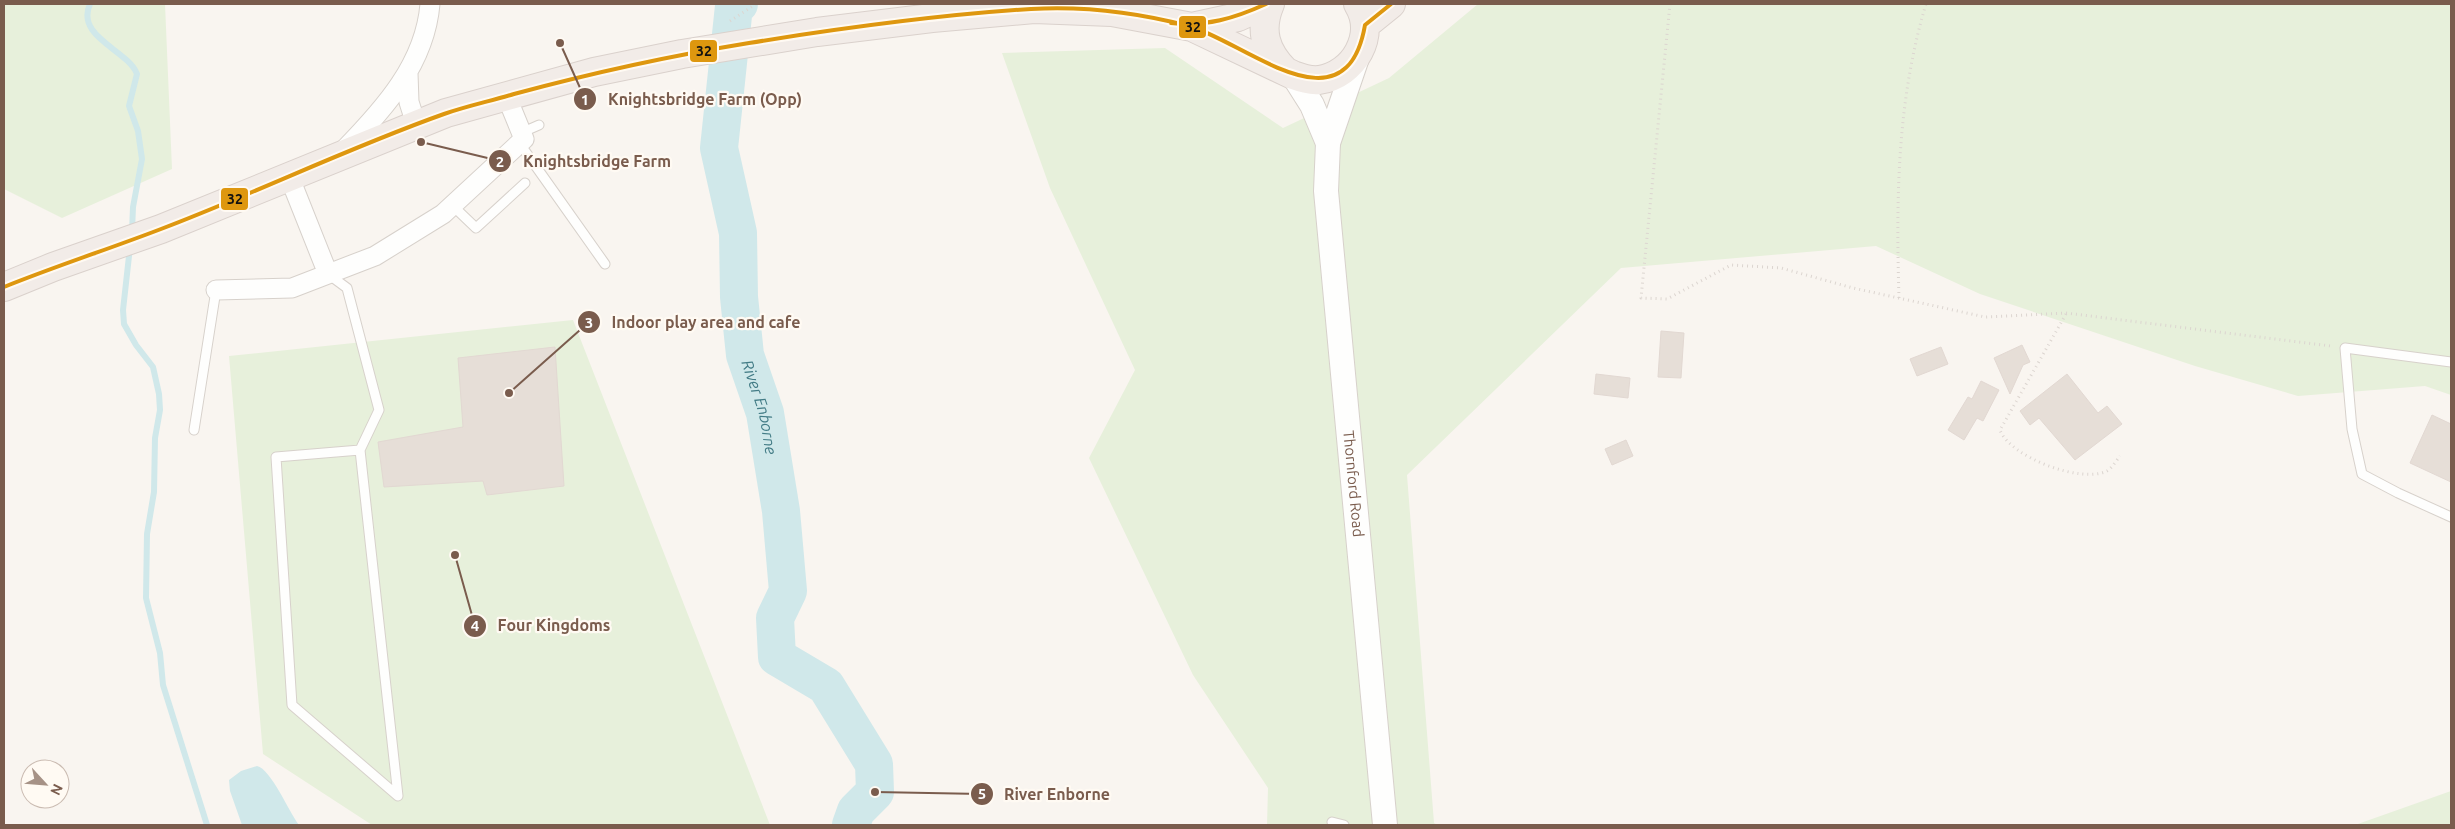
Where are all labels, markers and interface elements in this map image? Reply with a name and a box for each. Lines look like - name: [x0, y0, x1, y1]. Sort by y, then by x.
- line badge: 32: [1178, 15, 1207, 39]
- text: 32: [1185, 19, 1201, 35]
- line badge: 32: [689, 39, 718, 63]
- text: 32: [696, 43, 712, 59]
- callout: Knightsbridge Farm (Opp): [573, 84, 812, 115]
- text: Knightsbridge Farm (Opp): [608, 90, 802, 109]
- text: 1: [581, 91, 589, 108]
- callout: Knightsbridge Farm: [488, 146, 681, 177]
- text: Knightsbridge Farm: [523, 152, 671, 170]
- text: 2: [496, 153, 504, 170]
- line badge: 32: [220, 187, 249, 211]
- text: 32: [227, 191, 243, 207]
- callout: Indoor play area and cafe: [576, 307, 810, 338]
- text: Indoor play area and cafe: [611, 313, 801, 331]
- text: 3: [585, 314, 593, 331]
- water label: River Enborne: [738, 357, 781, 456]
- street label: Thornford Road: [1340, 430, 1367, 538]
- callout: Four Kingdoms: [463, 610, 621, 641]
- text: Four Kingdoms: [498, 616, 610, 634]
- text: 4: [471, 617, 479, 634]
- north arrow: [20, 759, 70, 809]
- callout: River Enborne: [969, 779, 1120, 810]
- text: N: [47, 781, 66, 798]
- text: 5: [978, 785, 986, 802]
- text: River Enborne: [1004, 785, 1110, 803]

